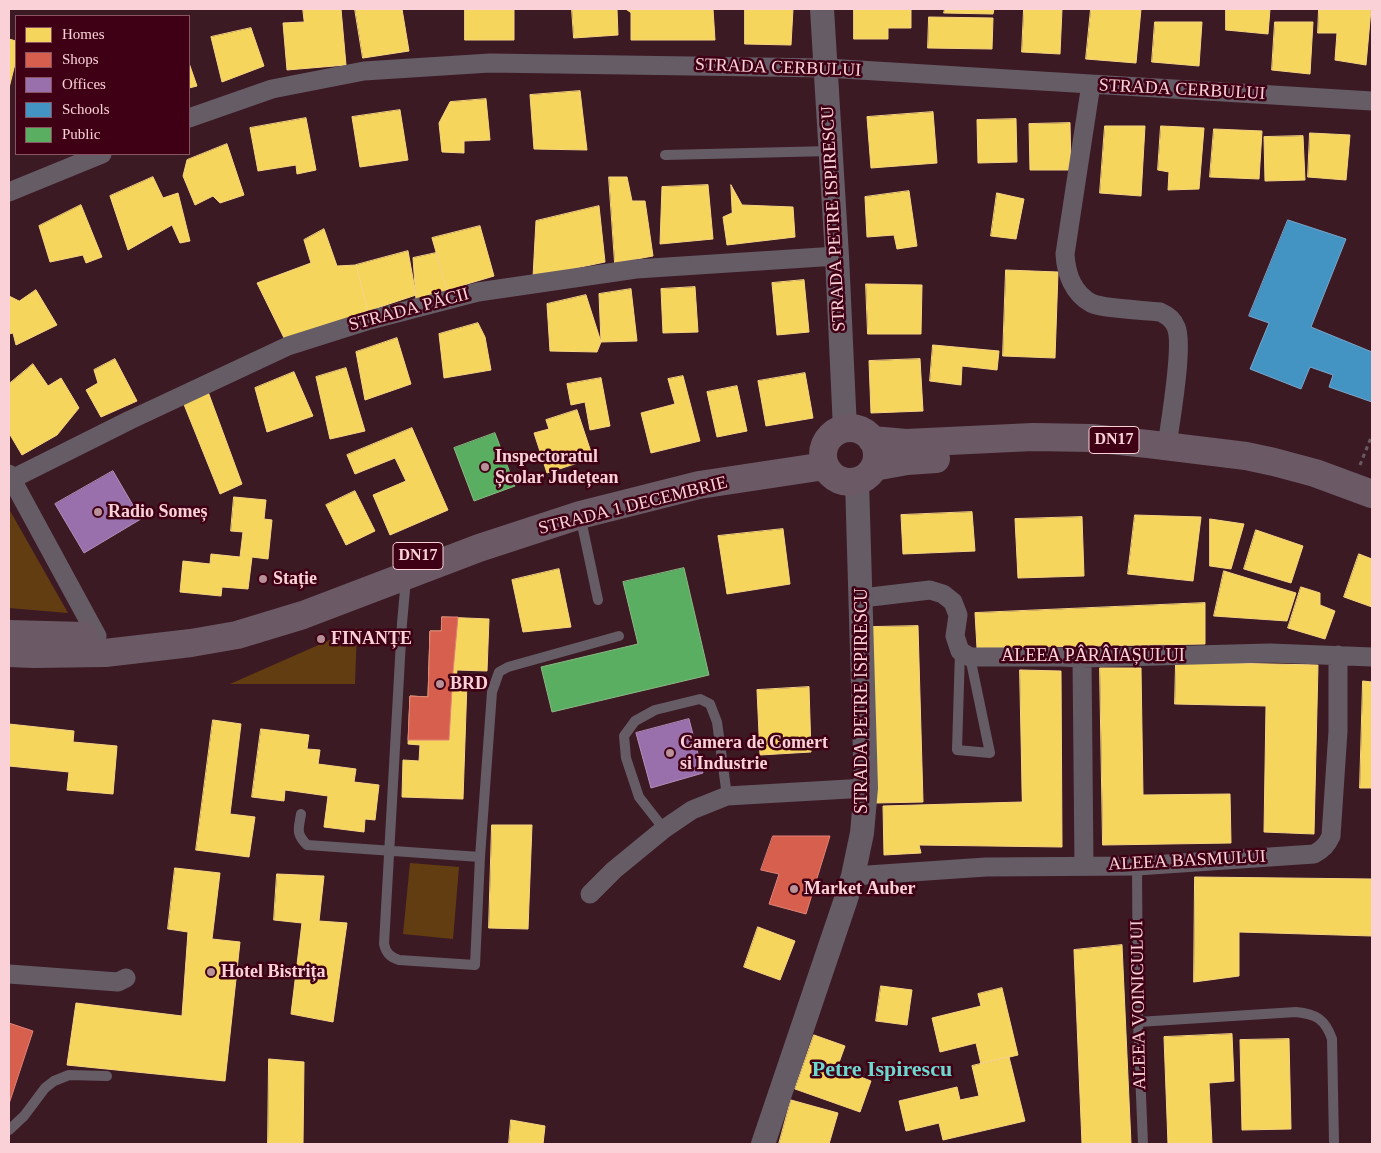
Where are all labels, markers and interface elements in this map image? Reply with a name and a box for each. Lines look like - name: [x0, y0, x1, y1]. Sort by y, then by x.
- legend: [15, 15, 190, 155]
- text: Homes: [62, 26, 105, 42]
- text: Shops: [62, 51, 99, 67]
- street label: STRADA CERBULUI: [694, 54, 862, 82]
- street label: STRADA CERBULUI: [1098, 75, 1266, 105]
- text: Offices: [62, 76, 106, 92]
- text: Schools: [62, 101, 110, 117]
- street label: STRADA PETRE ISPIRESCU: [817, 106, 851, 332]
- text: Public: [62, 126, 100, 142]
- street label: STRADA PĂCII: [347, 284, 471, 336]
- road number: DN17: [1089, 426, 1139, 454]
- place label: Inspectoratul Școlar Județean: [495, 446, 618, 488]
- marker: Inspectoratul Școlar Județean: [479, 461, 491, 473]
- street label: STRADA 1 DECEMBRIE: [536, 472, 730, 540]
- place label: Radio Someș: [108, 501, 208, 523]
- marker: Radio Someș: [92, 506, 104, 518]
- road number: DN17: [393, 542, 443, 570]
- place label: Stație: [273, 568, 317, 590]
- marker: Stație: [257, 573, 269, 585]
- street label: STRADA PETRE ISPIRESCU: [851, 588, 873, 814]
- place label: FINANȚE: [331, 628, 412, 650]
- marker: FINANȚE: [315, 633, 327, 645]
- street label: ALEEA PÂRÂIAȘULUI: [1001, 645, 1185, 667]
- place label: BRD: [450, 673, 488, 695]
- marker: BRD: [434, 678, 446, 690]
- place label: Camera de Comert si Industrie: [680, 732, 828, 774]
- marker: Camera de Comert si Industrie: [664, 747, 676, 759]
- street label: ALEEA BASMULUI: [1108, 846, 1266, 876]
- place label: Market Auber: [804, 878, 915, 900]
- marker: Market Auber: [788, 883, 800, 895]
- street label: ALEEA VOINICULUI: [1127, 920, 1151, 1090]
- place label: Hotel Bistrița: [221, 961, 325, 983]
- marker: Hotel Bistrița: [205, 966, 217, 978]
- district label: Petre Ispirescu: [812, 1057, 952, 1083]

